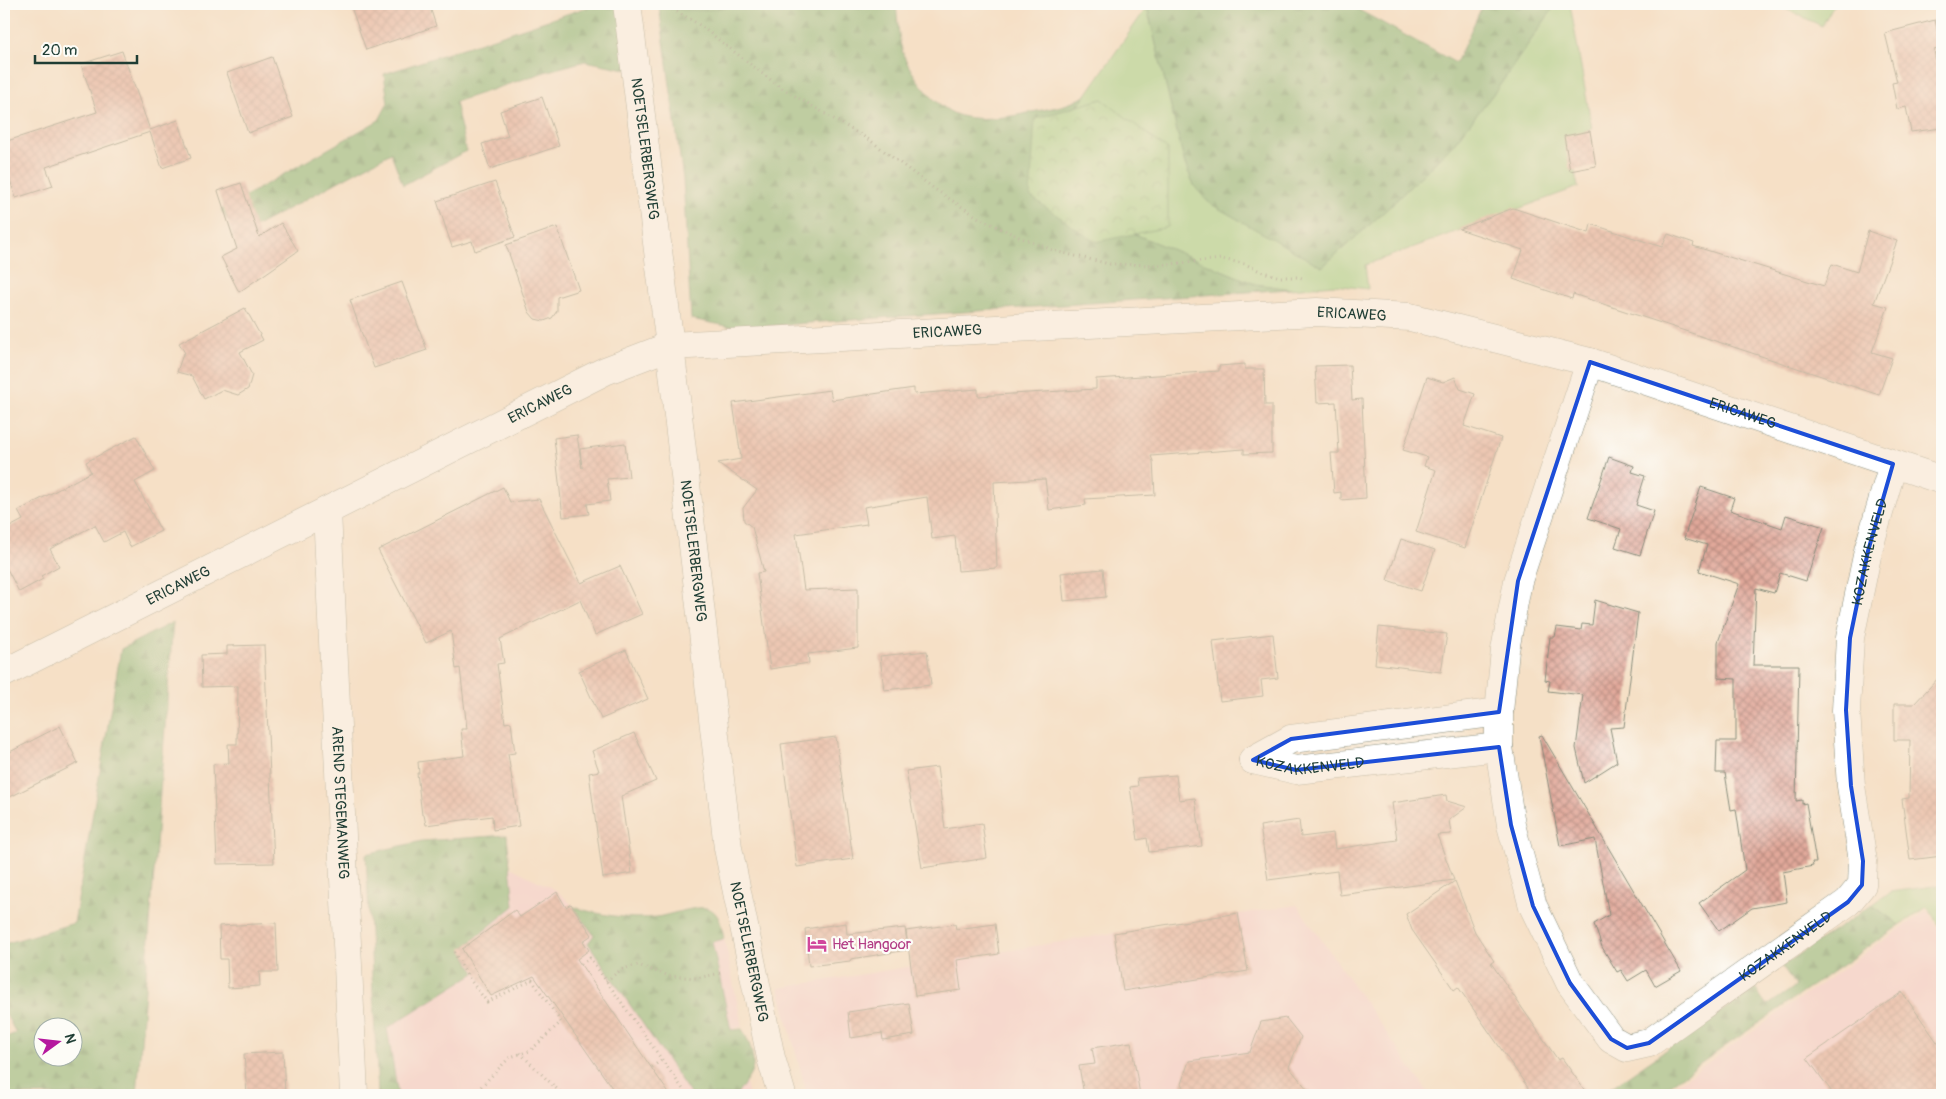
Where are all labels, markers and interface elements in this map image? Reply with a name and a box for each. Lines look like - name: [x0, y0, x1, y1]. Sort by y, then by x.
- scale bar: [35, 32, 138, 64]
- text: 20 m: [42, 41, 77, 60]
- street label: NOETSELERBERGWEG: [627, 77, 664, 221]
- street label: ERICAWEG: [1317, 303, 1387, 325]
- street label: ERICAWEG: [912, 320, 983, 343]
- street label: ERICAWEG: [505, 380, 575, 428]
- street label: ERICAWEG: [1707, 393, 1779, 433]
- street label: NOETSELERBERGWEG: [676, 479, 711, 623]
- street label: KOZAKKENVELD: [1847, 496, 1892, 607]
- street label: ERICAWEG: [143, 561, 214, 610]
- street label: AREND STEGEMANWEG: [327, 726, 354, 880]
- street label: KOZAKKENVELD: [1254, 751, 1365, 780]
- street label: NOETSELERBERGWEG: [726, 880, 773, 1024]
- street label: KOZAKKENVELD: [1735, 907, 1836, 986]
- hotel icon: Het Hangoor: [806, 933, 828, 955]
- place label: Het Hangoor: [832, 935, 912, 954]
- north arrow: [32, 1016, 82, 1066]
- text: N: [61, 1032, 80, 1046]

